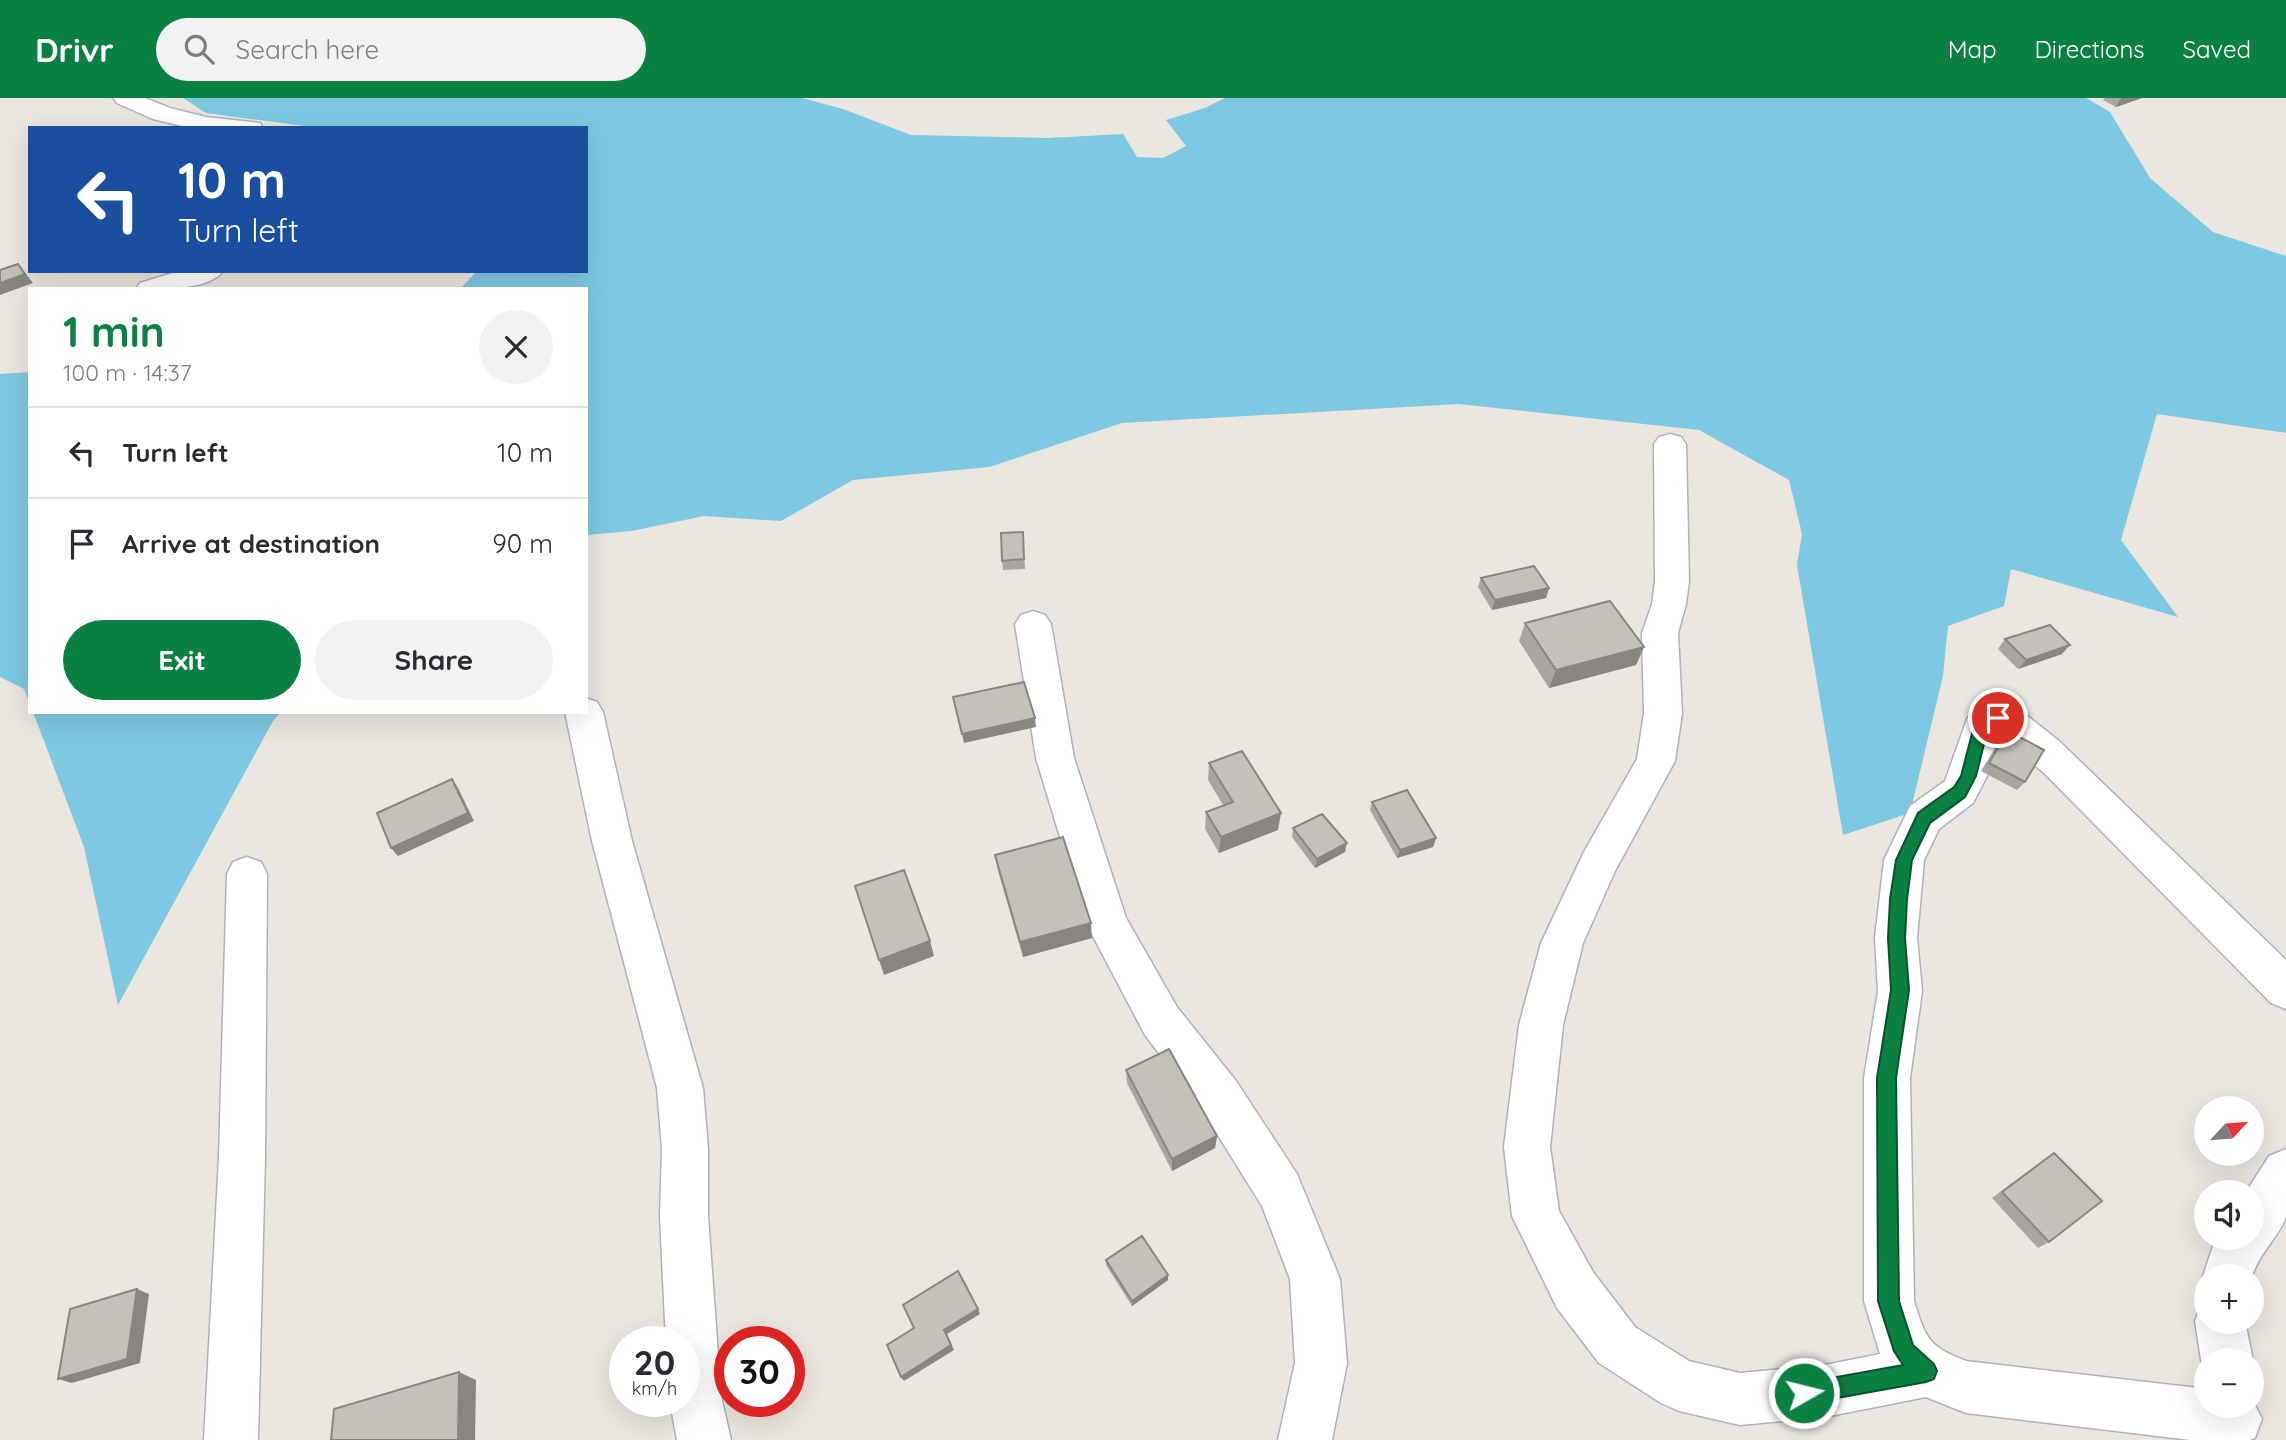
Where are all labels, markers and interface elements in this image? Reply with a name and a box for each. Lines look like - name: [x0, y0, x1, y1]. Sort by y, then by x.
- search box: [156, 18, 646, 81]
- text: Drivr: [35, 29, 114, 70]
- icon: search: [180, 30, 218, 68]
- text: Search here: [236, 33, 379, 66]
- text: Map: [1948, 34, 1997, 64]
- text: Directions: [2035, 34, 2145, 64]
- text: Saved: [2183, 34, 2251, 64]
- text: 10 m: [178, 149, 286, 210]
- icon: left: [63, 154, 154, 245]
- text: Turn left: [178, 210, 299, 250]
- text: 1 min: [63, 305, 165, 358]
- button: close: [479, 310, 553, 384]
- text: 100 m · 14:37: [63, 358, 192, 387]
- icon: left: [63, 434, 101, 472]
- text: Turn left: [122, 436, 229, 469]
- text: 10 m: [497, 436, 553, 469]
- icon: arrive: [63, 525, 101, 563]
- text: Arrive at destination: [122, 527, 380, 560]
- text: 90 m: [492, 527, 553, 560]
- button: Exit: [63, 620, 301, 700]
- button: Share: [315, 620, 553, 700]
- pin: [1968, 688, 2028, 748]
- icon: arrive: [1979, 699, 2017, 737]
- north arrow: [2194, 1096, 2264, 1166]
- map controls: [2194, 1096, 2264, 1418]
- button: sound: [2194, 1180, 2264, 1250]
- button: +: [2194, 1264, 2264, 1334]
- speed limit sign: 30: [714, 1326, 805, 1417]
- text: 20: [634, 1340, 675, 1384]
- button: −: [2194, 1348, 2264, 1418]
- position arrow: [1767, 1356, 1841, 1430]
- text: km/h: [632, 1377, 677, 1400]

